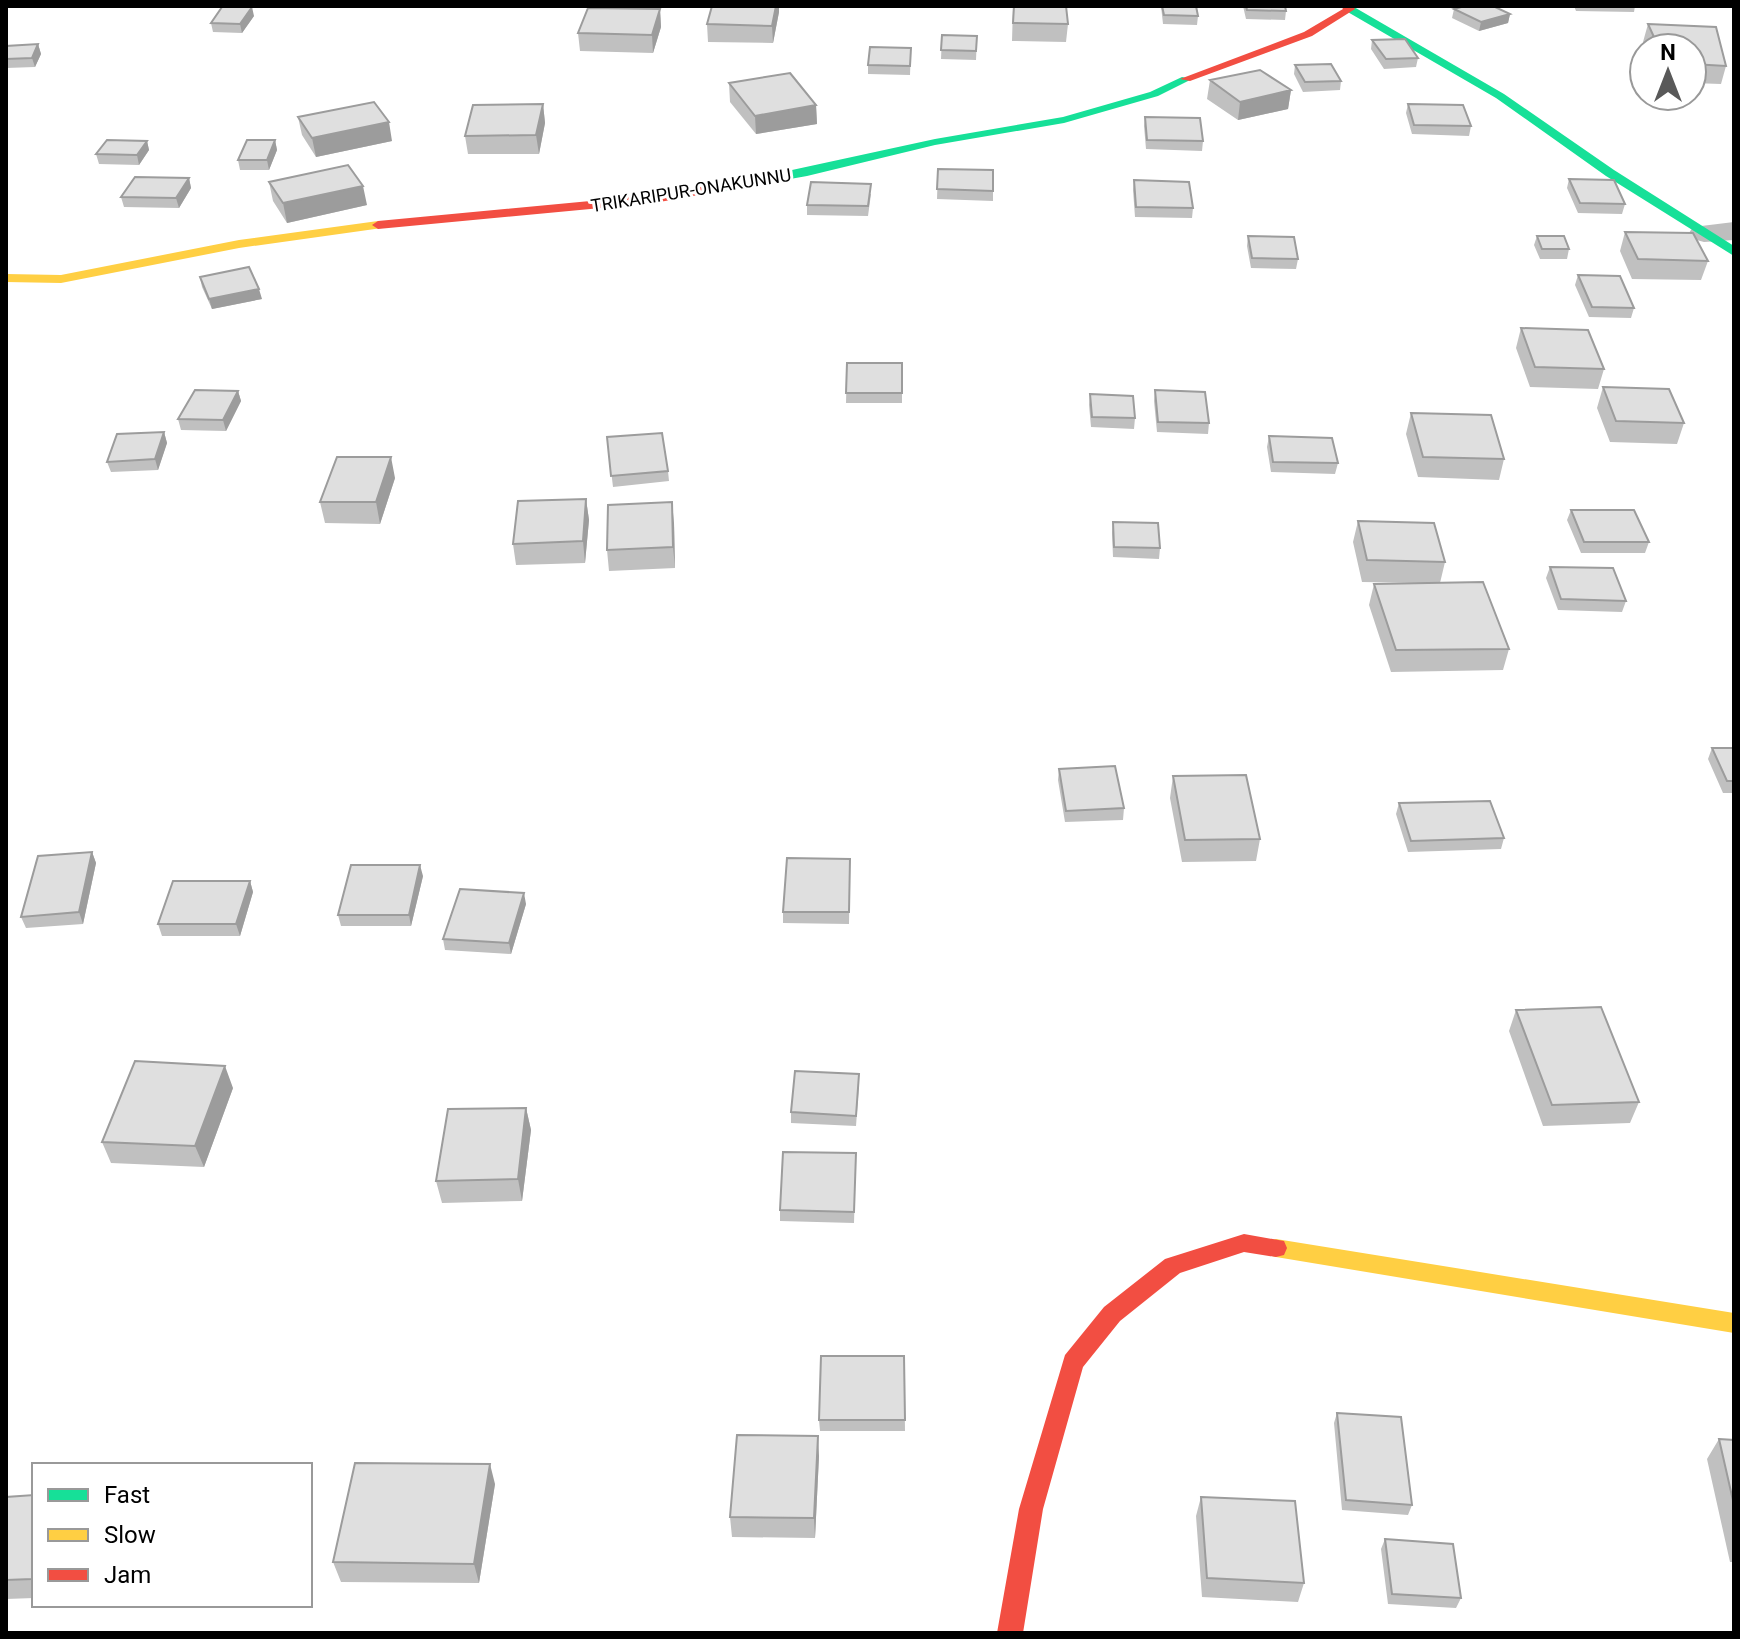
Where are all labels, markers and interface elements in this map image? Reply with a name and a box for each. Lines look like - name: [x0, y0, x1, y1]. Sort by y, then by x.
- north arrow: [1628, 32, 1708, 112]
- text: N: [1660, 40, 1676, 65]
- street label: TRIKARIPUR-ONAKUNNU: [589, 164, 793, 216]
- legend: [32, 1463, 312, 1607]
- text: Fast: [104, 1481, 150, 1509]
- text: Slow: [104, 1521, 156, 1549]
- text: Jam: [104, 1561, 151, 1589]

